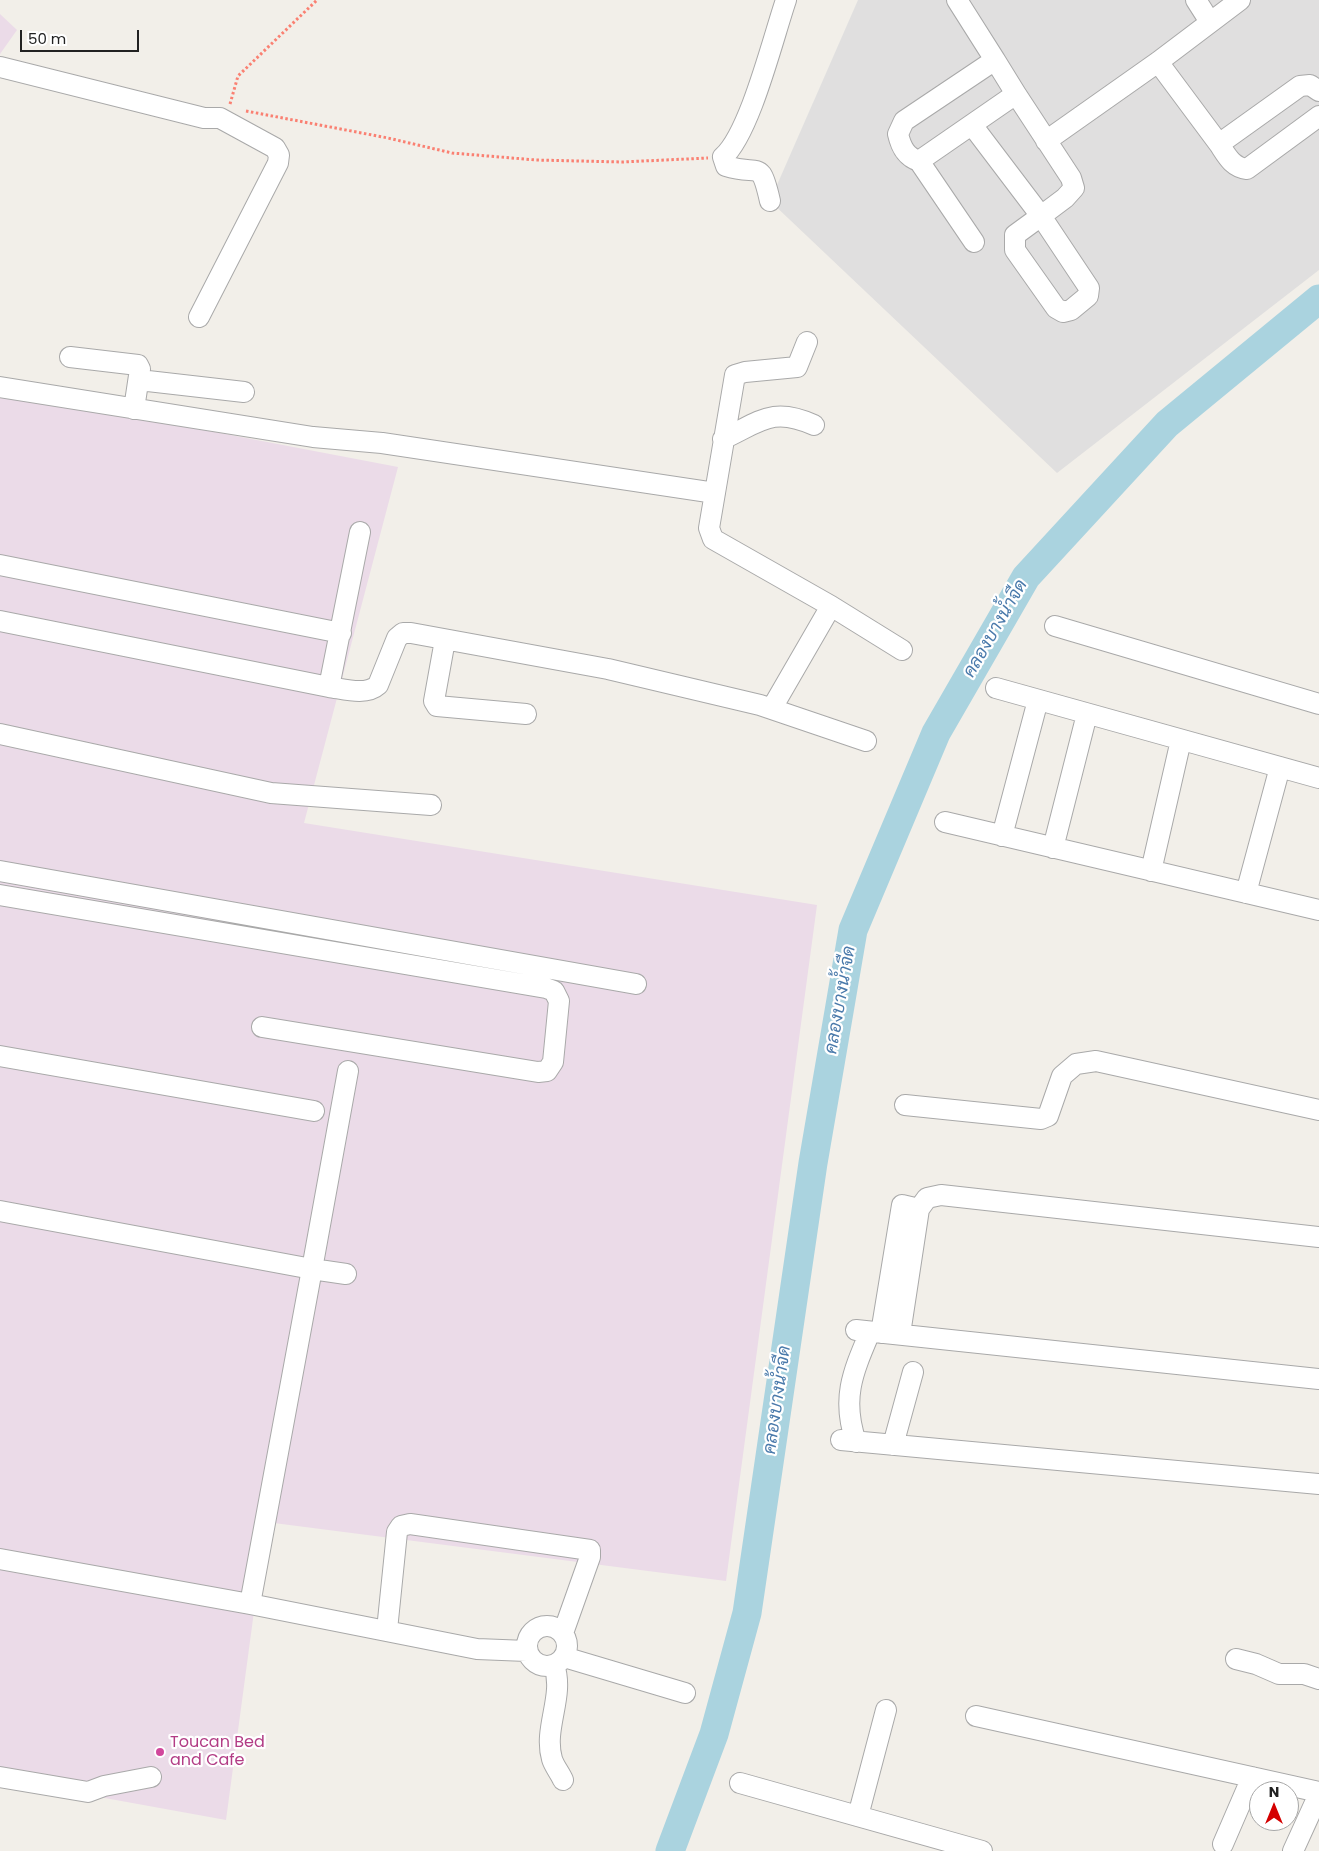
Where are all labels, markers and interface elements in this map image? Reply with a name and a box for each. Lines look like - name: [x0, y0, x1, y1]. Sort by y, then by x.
- scale bar: [22, 20, 141, 52]
- text: 50 m: [28, 28, 66, 49]
- water label: คลองบางน้ำจืด: [959, 576, 1033, 682]
- water label: คลองบางน้ำจืด: [821, 944, 861, 1056]
- water label: คลองบางน้ำจืด: [760, 1344, 796, 1456]
- place label: Toucan Bed and Cafe: [170, 1733, 265, 1771]
- marker: Toucan Bed and Cafe: [154, 1746, 166, 1758]
- north arrow: [1249, 1781, 1299, 1831]
- text: N: [1269, 1782, 1279, 1802]

